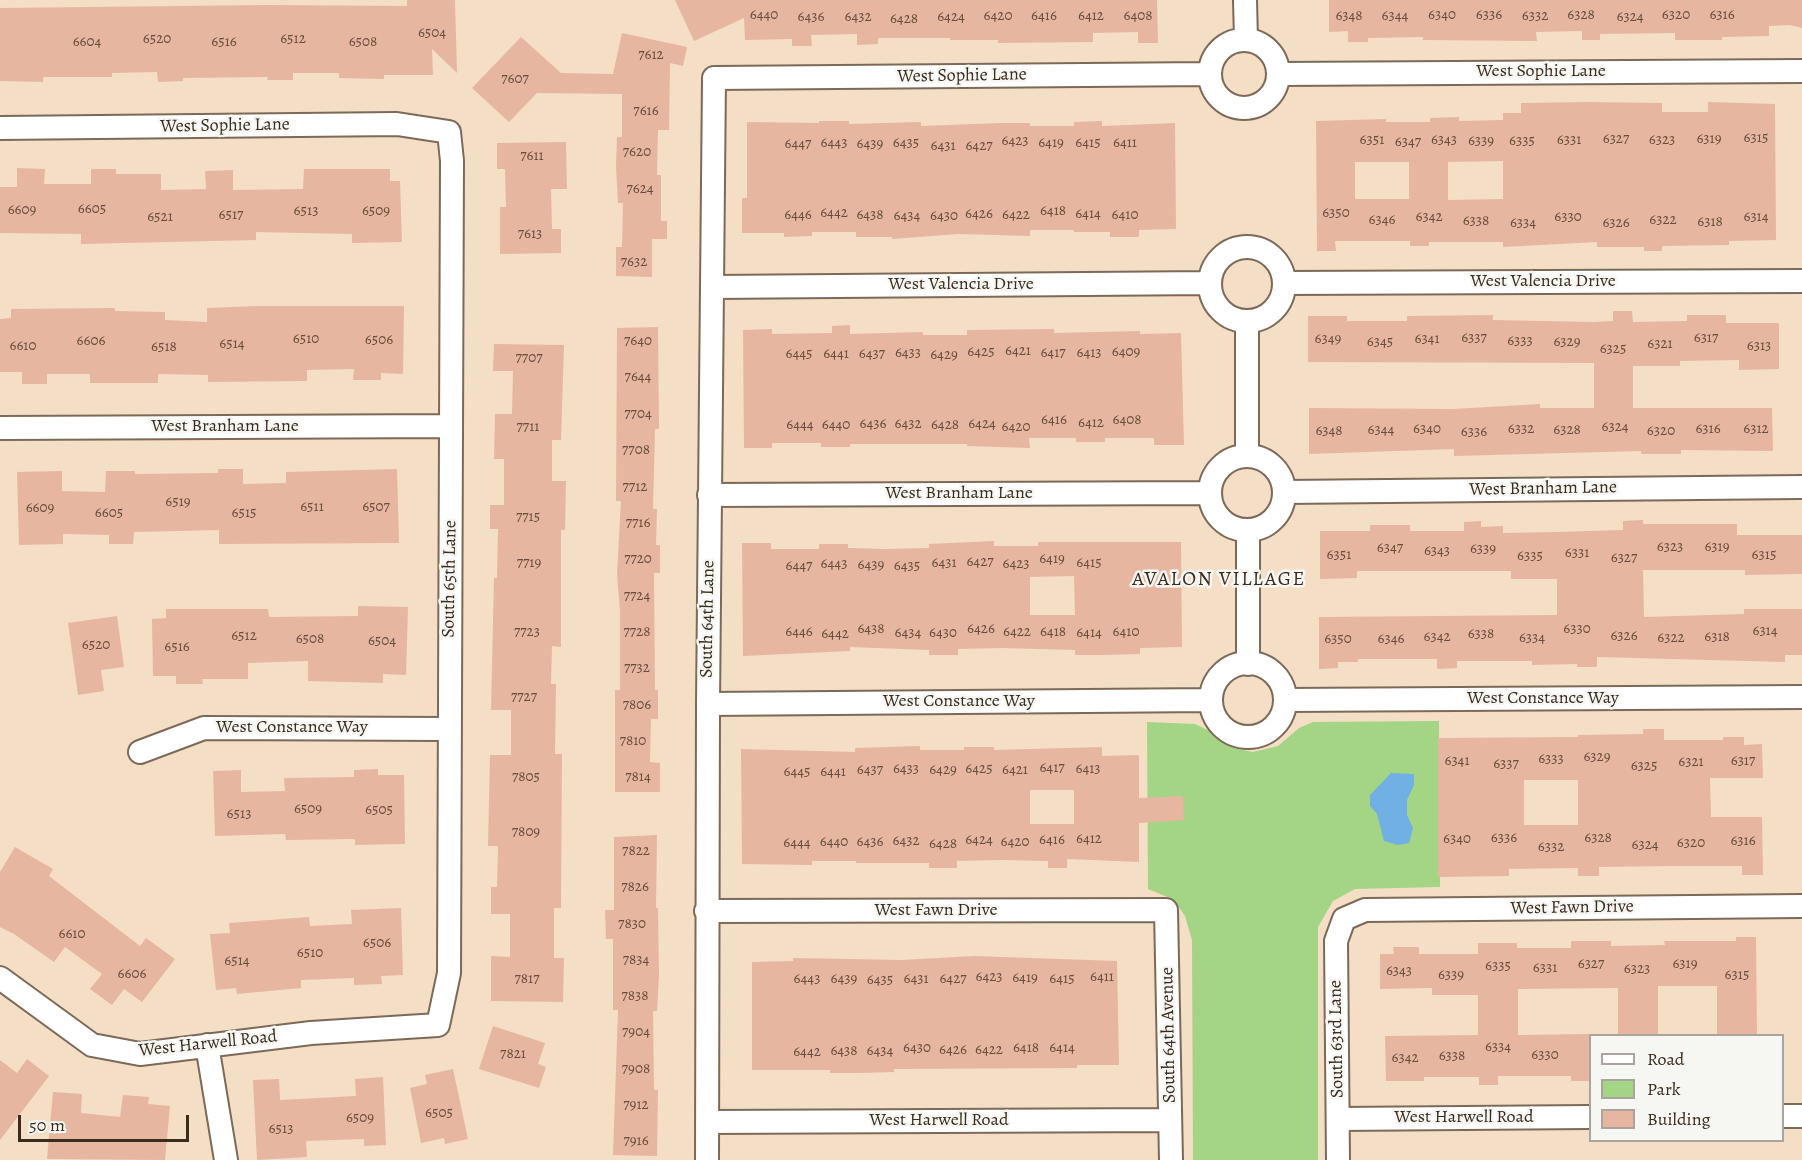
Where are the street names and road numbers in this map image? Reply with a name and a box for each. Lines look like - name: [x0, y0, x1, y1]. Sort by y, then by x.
- street label: West Sophie Lane: [1476, 61, 1606, 83]
- street label: West Sophie Lane: [897, 64, 1027, 88]
- street label: West Sophie Lane: [160, 114, 290, 138]
- street label: West Valencia Drive: [1470, 271, 1616, 293]
- street label: West Valencia Drive: [888, 274, 1034, 296]
- street label: West Branham Lane: [151, 416, 299, 438]
- street label: West Branham Lane: [1469, 477, 1617, 501]
- street label: West Branham Lane: [885, 483, 1033, 505]
- street label: South 65th Lane: [438, 520, 462, 638]
- street label: South 64th Lane: [696, 560, 720, 678]
- street label: West Constance Way: [1467, 688, 1619, 710]
- street label: West Constance Way: [883, 691, 1035, 713]
- street label: West Constance Way: [216, 717, 368, 739]
- street label: West Fawn Drive: [1510, 896, 1634, 920]
- street label: West Fawn Drive: [874, 900, 998, 922]
- street label: South 64th Avenue: [1157, 967, 1181, 1103]
- street label: South 63rd Lane: [1325, 980, 1349, 1098]
- street label: West Harwell Road: [138, 1026, 278, 1062]
- street label: West Harwell Road: [1394, 1107, 1534, 1129]
- street label: West Harwell Road: [869, 1110, 1009, 1132]

